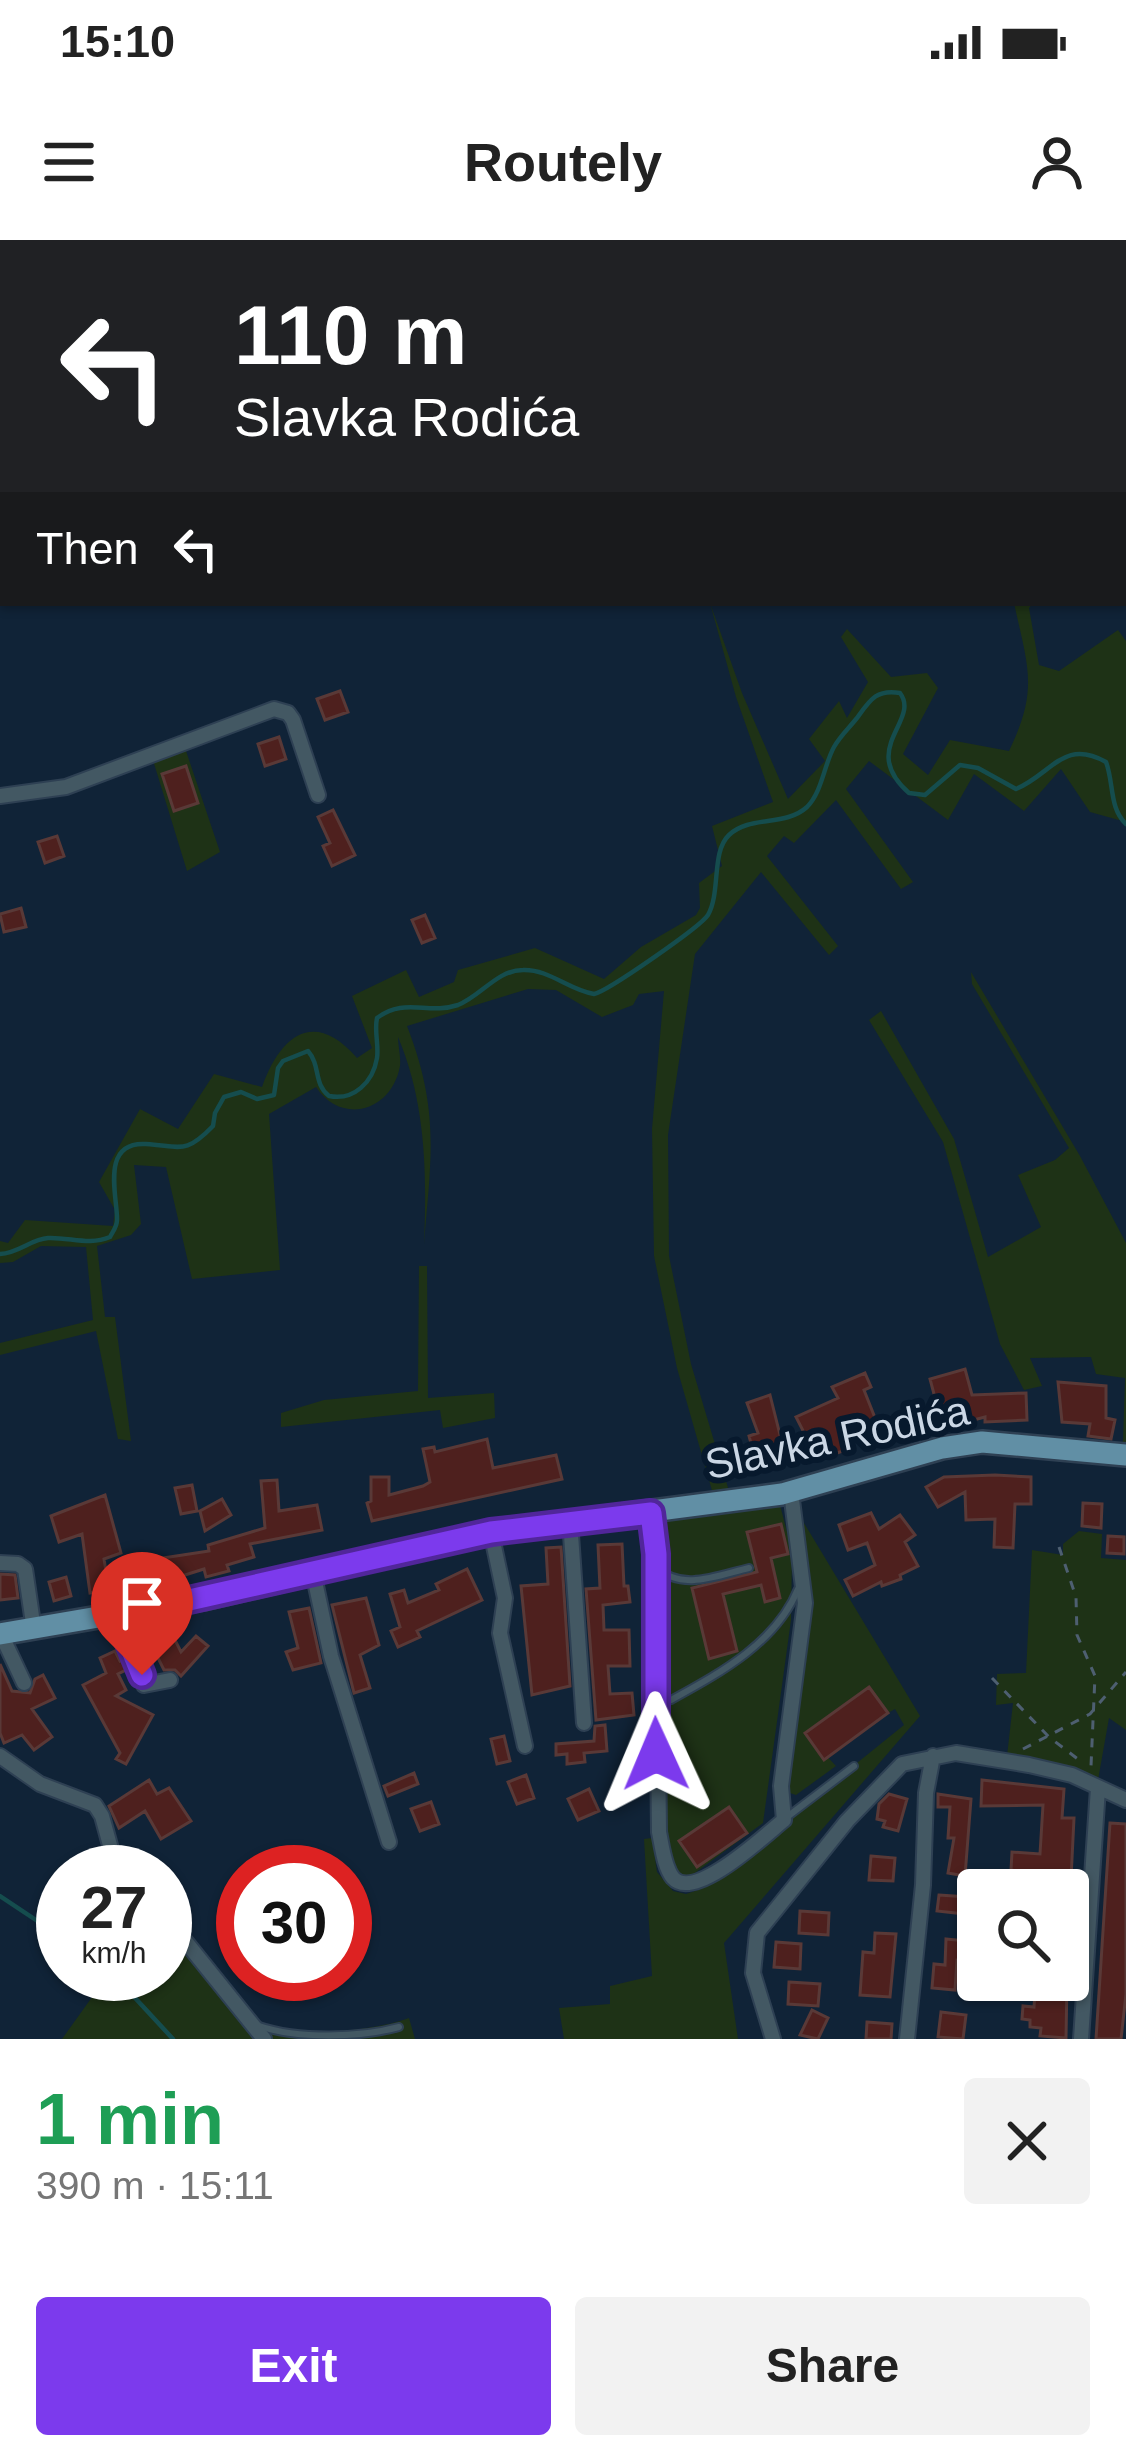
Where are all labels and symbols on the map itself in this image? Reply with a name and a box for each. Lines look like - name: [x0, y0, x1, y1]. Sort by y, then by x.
- street label: Slavka Rodića: [701, 1386, 974, 1488]
- pin: [91, 1552, 193, 1675]
- position arrow: [593, 1691, 719, 1817]
- speed limit sign: 30: [216, 1845, 372, 2001]

